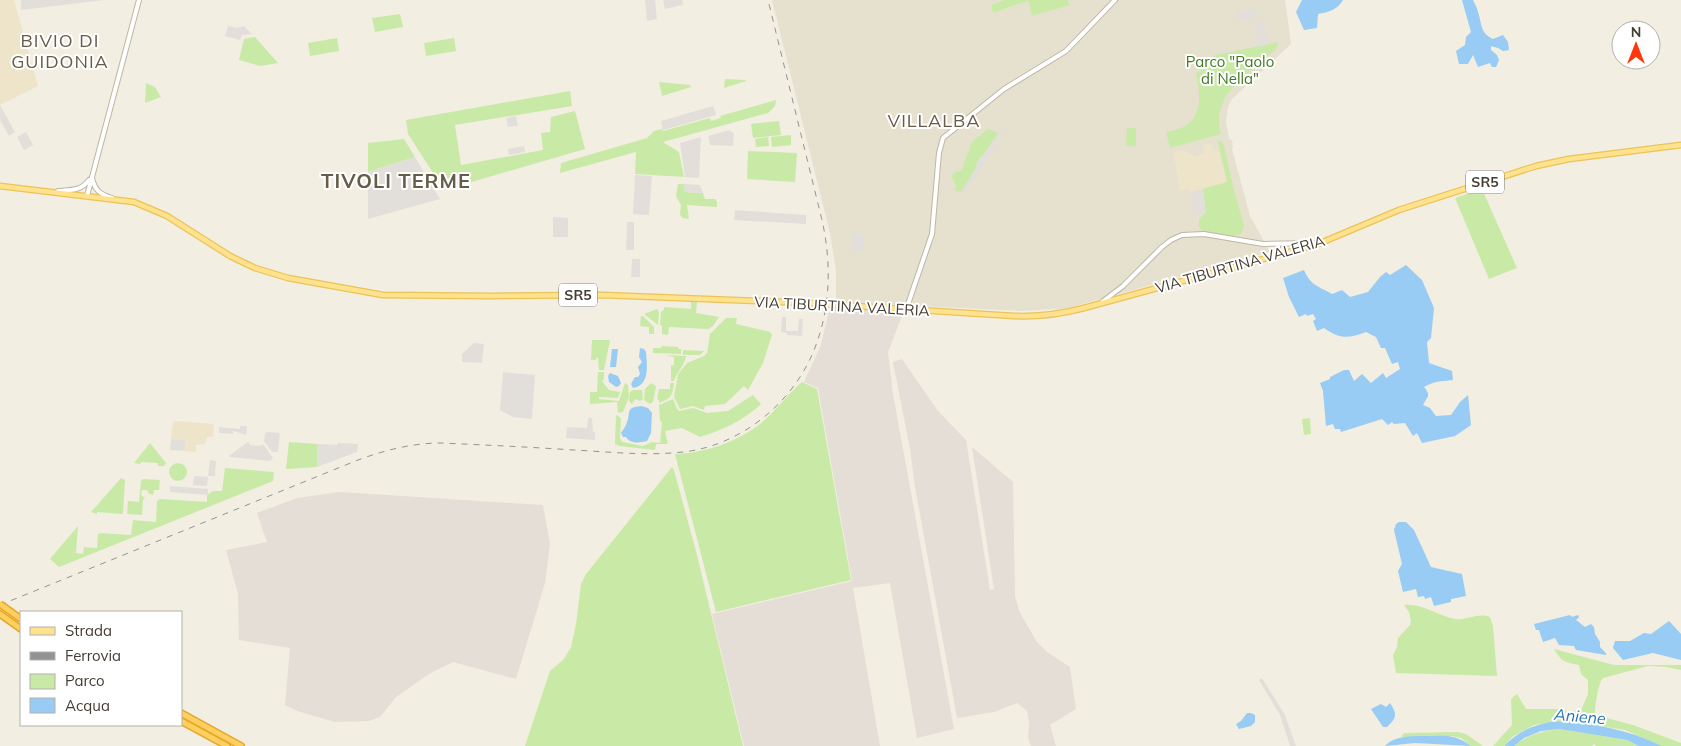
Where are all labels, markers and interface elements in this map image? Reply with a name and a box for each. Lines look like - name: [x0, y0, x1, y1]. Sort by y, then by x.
- north arrow: [1611, 20, 1661, 70]
- text: N: [1631, 23, 1641, 41]
- district label: BIVIO DI GUIDONIA: [11, 29, 109, 73]
- park label: Parco "Paolo di Nella": [1186, 52, 1274, 88]
- district label: VILLALBA: [888, 109, 980, 132]
- district label: TIVOLI TERME: [321, 168, 471, 193]
- road number: SR5: [1466, 170, 1504, 193]
- street label: VIA TIBURTINA VALERIA: [1153, 231, 1327, 297]
- road number: SR5: [559, 284, 597, 306]
- street label: VIA TIBURTINA VALERIA: [754, 292, 930, 320]
- legend: [20, 611, 182, 726]
- text: Strada: [65, 621, 112, 640]
- text: Ferrovia: [65, 646, 121, 665]
- text: Parco: [65, 671, 105, 690]
- text: Acqua: [65, 696, 110, 715]
- water label: Aniene: [1552, 704, 1607, 728]

